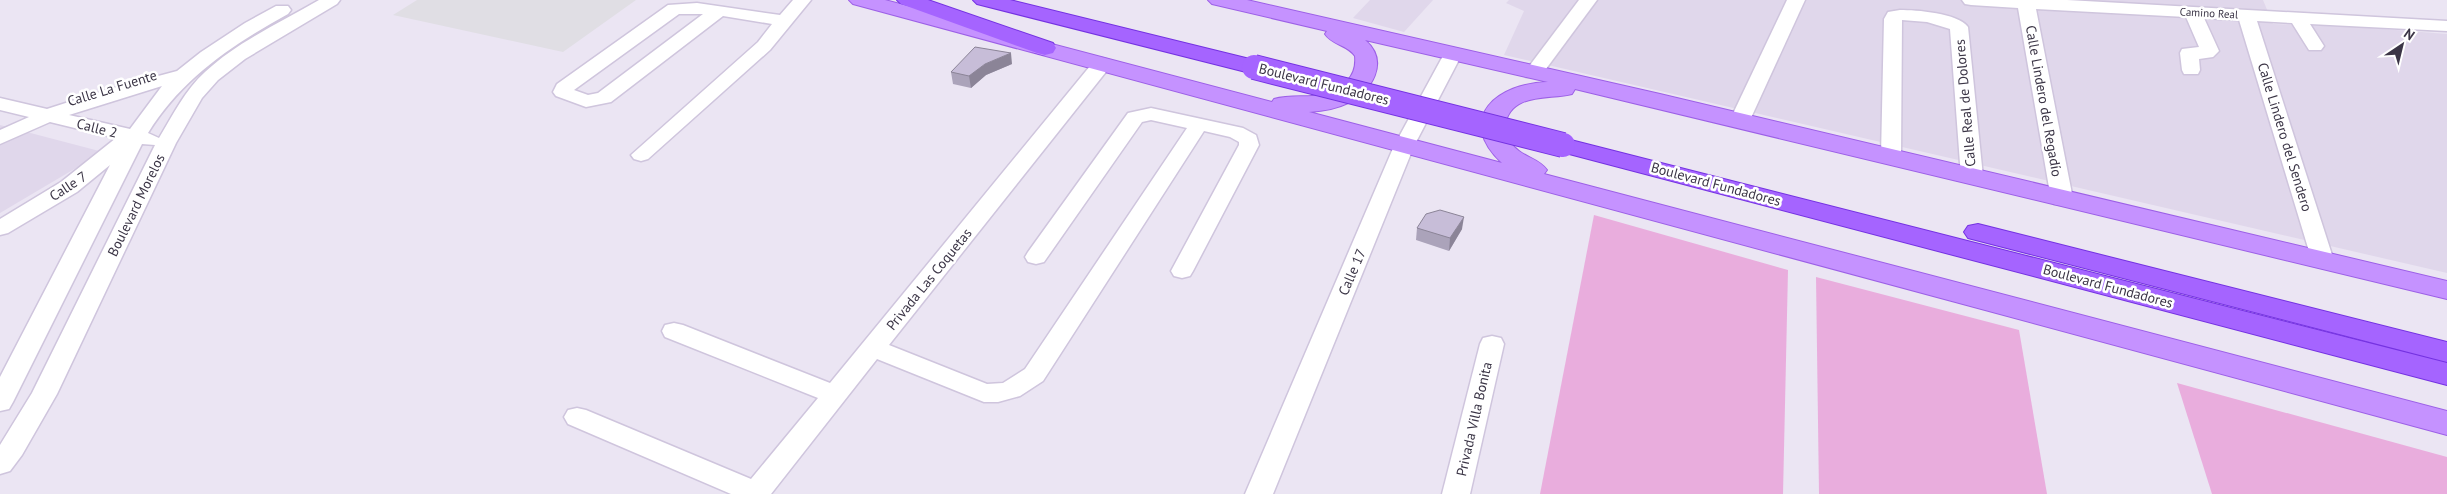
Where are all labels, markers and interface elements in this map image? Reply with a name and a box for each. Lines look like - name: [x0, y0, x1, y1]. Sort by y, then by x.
- street label: Camino Real: [2179, 4, 2239, 22]
- north arrow: [2377, 20, 2427, 70]
- street label: Calle Lindero del Regadío: [2022, 24, 2066, 178]
- text: N: [2401, 24, 2418, 44]
- street label: Calle Real de Dolores: [1950, 39, 1980, 167]
- street label: Boulevard Fundadores: [1257, 59, 1391, 109]
- street label: Calle Lindero del Sendero: [2254, 60, 2316, 214]
- street label: Calle La Fuente: [65, 66, 159, 110]
- street label: Calle 2: [75, 114, 119, 142]
- street label: Boulevard Morelos: [103, 151, 169, 259]
- street label: Boulevard Fundadores: [1649, 158, 1783, 210]
- street label: Calle 7: [46, 167, 90, 205]
- street label: Privada Las Coquetas: [882, 224, 976, 334]
- street label: Calle 17: [1334, 246, 1370, 298]
- street label: Boulevard Fundadores: [2041, 260, 2175, 312]
- street label: Privada Villa Bonita: [1452, 360, 1496, 478]

